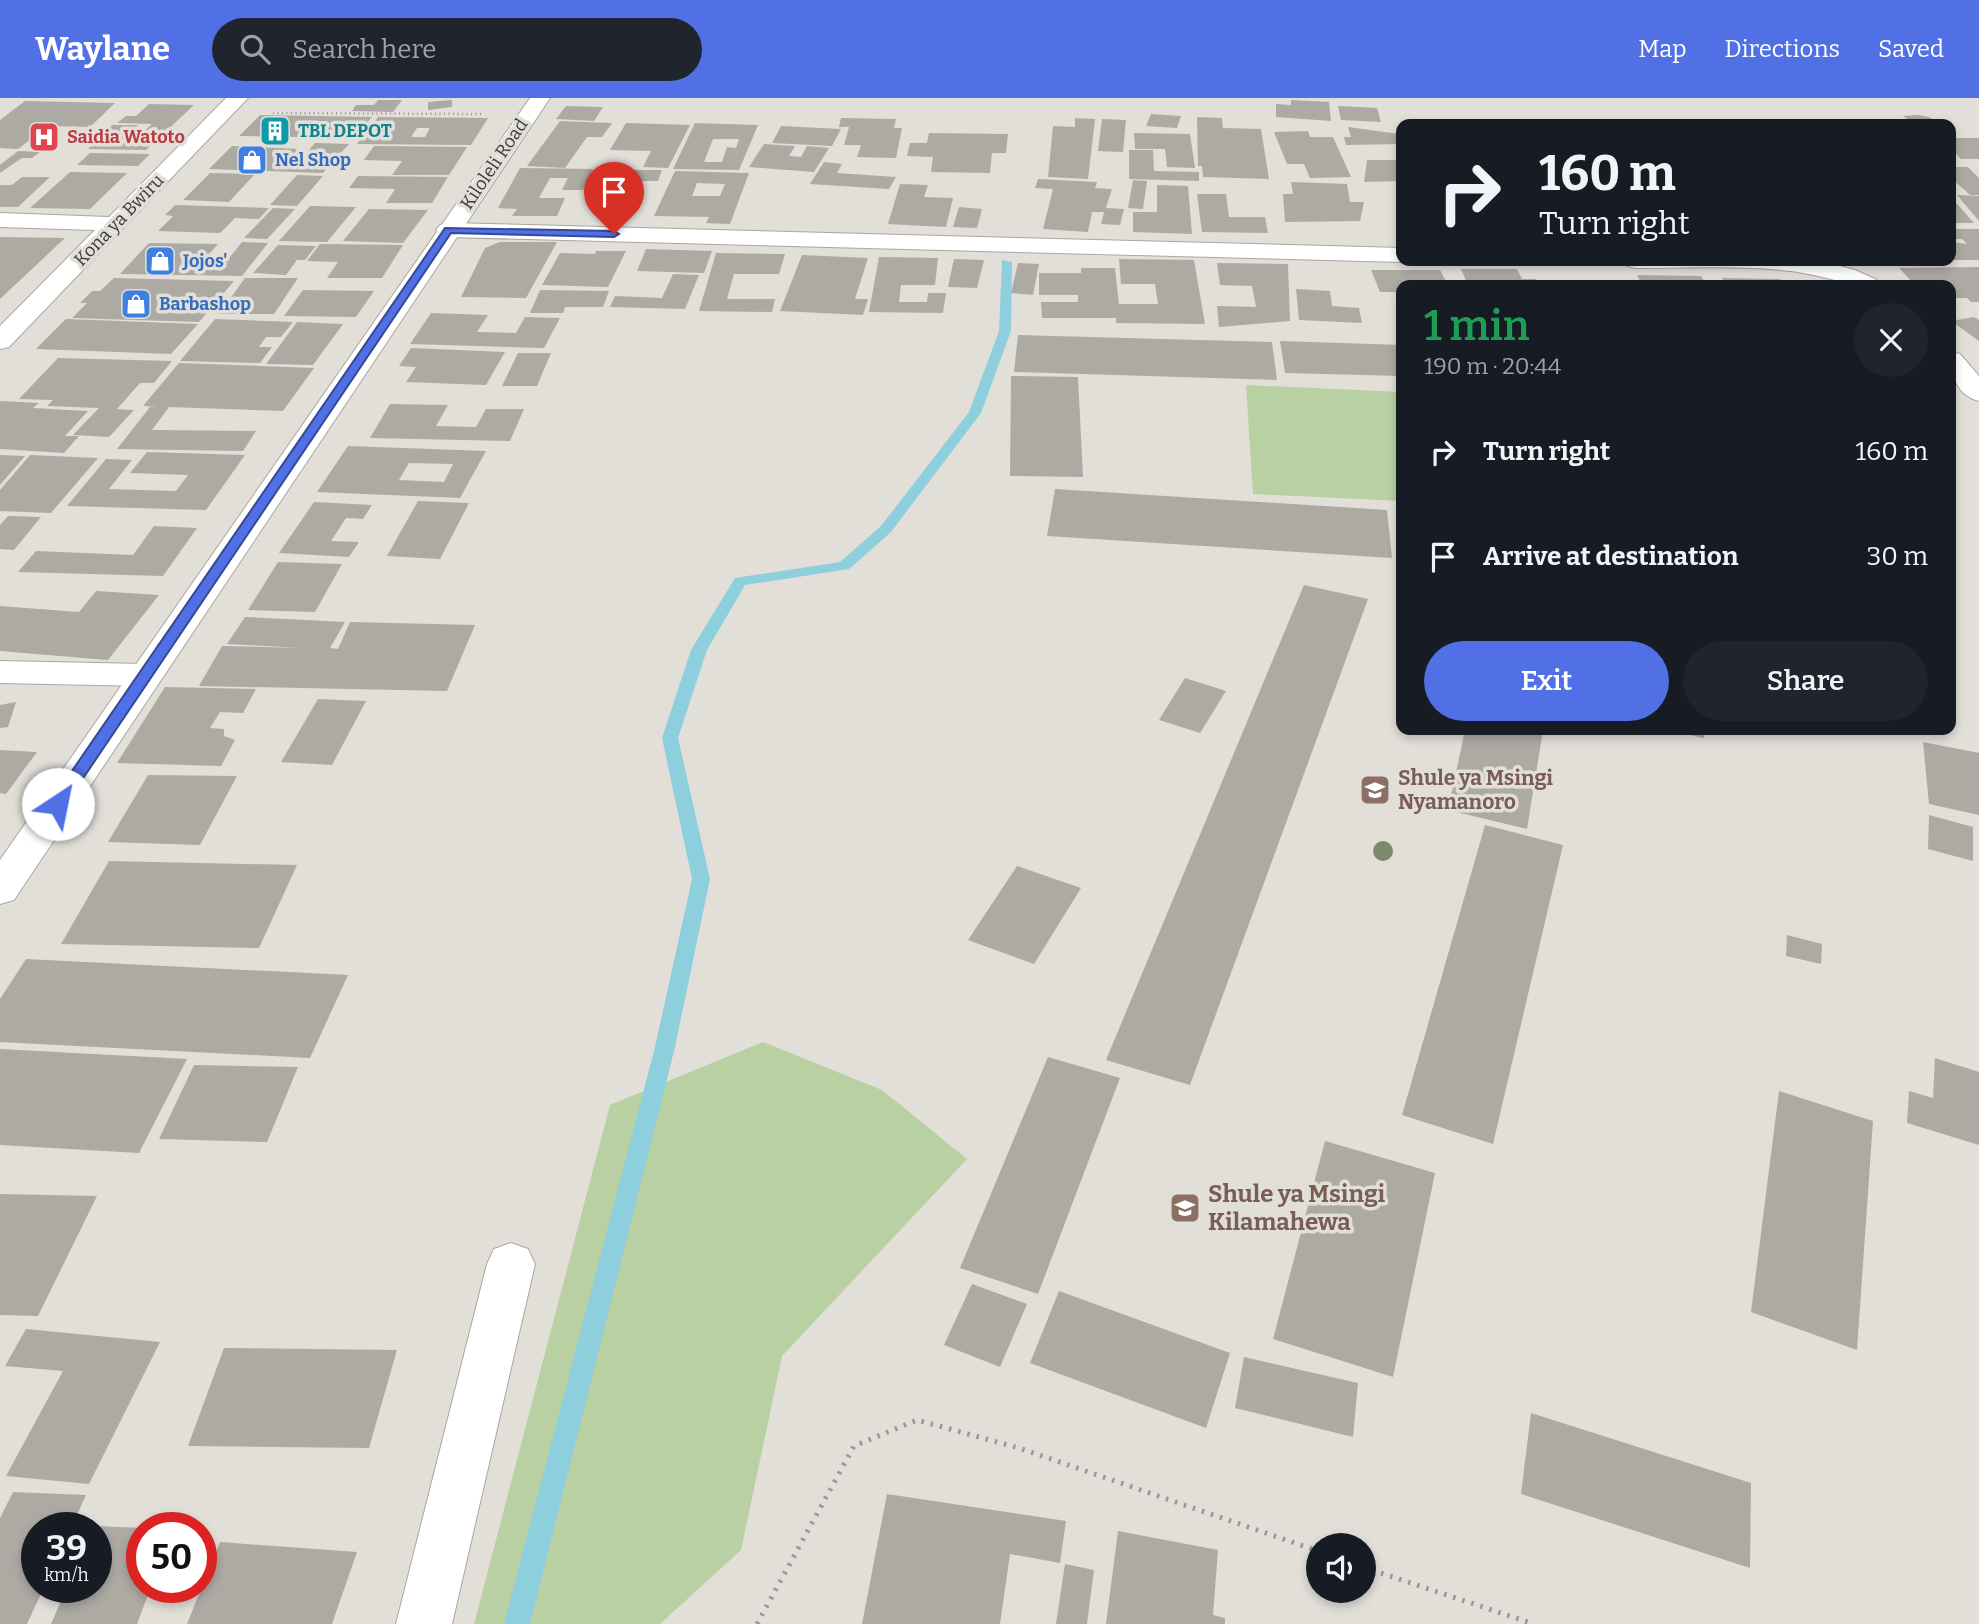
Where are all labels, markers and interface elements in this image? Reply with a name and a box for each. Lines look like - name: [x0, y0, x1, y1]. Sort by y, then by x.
- search box: [212, 18, 702, 81]
- text: Waylane: [35, 29, 170, 69]
- icon: search: [236, 30, 274, 68]
- text: Search here: [292, 34, 437, 65]
- text: Map: [1638, 35, 1687, 63]
- text: Directions: [1725, 35, 1840, 63]
- text: Saved: [1878, 35, 1944, 63]
- building icon: TBL DEPOT: [258, 114, 292, 148]
- street label: Kiloleli Road: [456, 114, 533, 214]
- hospital icon: Saidia Watoto: [27, 120, 61, 154]
- place label: TBL DEPOT: [298, 120, 392, 142]
- place label: Saidia Watoto: [67, 126, 185, 148]
- shop icon: Nel Shop: [235, 143, 269, 177]
- text: 160 m: [1539, 144, 1676, 203]
- icon: right: [1424, 147, 1515, 238]
- place label: Nel Shop: [275, 149, 351, 171]
- pin: [584, 162, 644, 234]
- street label: Kona ya Bwiru: [70, 169, 168, 271]
- icon: arrive: [595, 173, 633, 211]
- text: Turn right: [1539, 204, 1690, 242]
- shop icon: Jojos': [143, 244, 177, 278]
- place label: Jojos': [182, 250, 228, 272]
- shop icon: Barbashop: [119, 287, 153, 321]
- place label: Barbashop: [159, 293, 251, 315]
- text: 1 min: [1424, 301, 1530, 351]
- button: close: [1854, 303, 1928, 377]
- text: 190 m · 20:44: [1424, 352, 1561, 380]
- icon: right: [1424, 433, 1462, 471]
- text: Turn right: [1483, 436, 1610, 467]
- text: 160 m: [1856, 436, 1928, 467]
- icon: arrive: [1424, 538, 1462, 576]
- text: Arrive at destination: [1483, 541, 1738, 572]
- text: 30 m: [1867, 541, 1928, 572]
- button: Exit: [1424, 641, 1669, 721]
- button: Share: [1683, 641, 1928, 721]
- place label: Shule ya Msingi Nyamanoro: [1398, 765, 1553, 815]
- position arrow: [21, 767, 95, 841]
- school or university icon: Shule ya Msingi Nyamanoro: [1358, 773, 1392, 807]
- place label: Shule ya Msingi Kilamahewa: [1208, 1180, 1386, 1236]
- school or university icon: Shule ya Msingi Kilamahewa: [1168, 1191, 1202, 1225]
- speed limit sign: 50: [126, 1512, 217, 1603]
- text: 39: [46, 1527, 87, 1569]
- map controls: [1306, 1533, 1376, 1603]
- button: sound: [1306, 1533, 1376, 1603]
- text: km/h: [44, 1564, 89, 1586]

